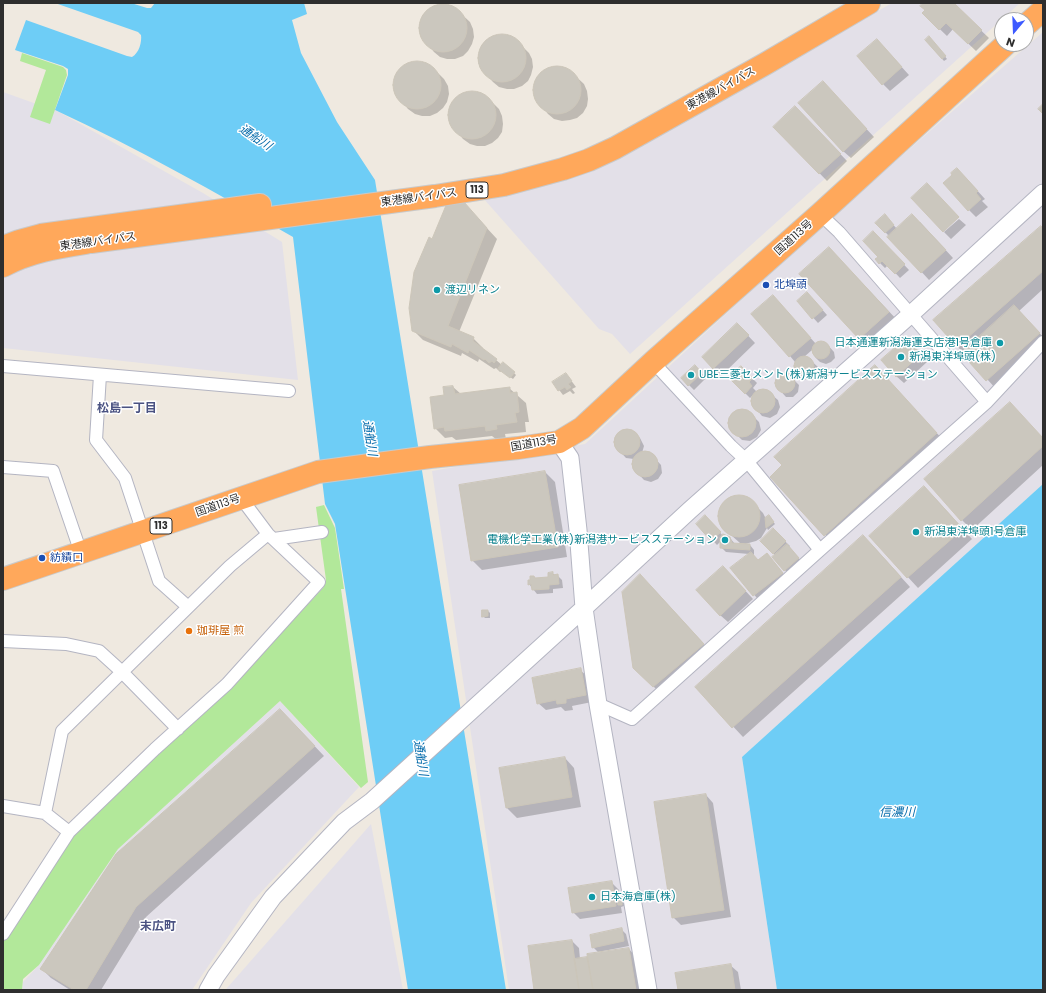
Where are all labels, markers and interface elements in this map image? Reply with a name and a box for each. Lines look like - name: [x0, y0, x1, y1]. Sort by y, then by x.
- north arrow: [994, 12, 1034, 52]
- text: N: [1004, 33, 1017, 51]
- street label: 東港線バイパス: [684, 65, 758, 113]
- water label: 通船川: [236, 122, 274, 154]
- road number: 113: [466, 182, 488, 198]
- street label: 東港線バイパス: [380, 186, 458, 210]
- street label: 国道113号: [772, 218, 816, 258]
- street label: 東港線バイパス: [59, 230, 137, 254]
- place label: 北埠頭: [774, 278, 807, 292]
- marker: 北埠頭: [761, 280, 771, 290]
- place label: 渡辺リネン: [445, 283, 500, 297]
- marker: 渡辺リネン: [432, 285, 442, 295]
- place label: 日本通運新潟海運支店港1号倉庫: [834, 336, 992, 350]
- marker: 日本通運新潟海運支店港1号倉庫: [995, 338, 1005, 348]
- place label: 新潟東洋埠頭(株): [909, 350, 996, 364]
- marker: 新潟東洋埠頭(株): [896, 352, 906, 362]
- place label: UBE三菱セメント(株)新潟サービスステーション: [699, 368, 938, 382]
- marker: UBE三菱セメント(株)新潟サービスステーション: [686, 370, 696, 380]
- district label: 松島一丁目: [97, 402, 157, 416]
- water label: 通船川: [359, 419, 379, 457]
- street label: 国道113号: [510, 433, 558, 455]
- street label: 国道113号: [194, 492, 242, 520]
- road number: 113: [150, 518, 172, 534]
- place label: 新潟東洋埠頭1号倉庫: [924, 525, 1027, 539]
- marker: 新潟東洋埠頭1号倉庫: [911, 527, 921, 537]
- place label: 電機化学工業(株)新潟港サービスステーション: [487, 533, 717, 547]
- marker: 電機化学工業(株)新潟港サービスステーション: [720, 535, 730, 545]
- place label: 紡績口: [50, 551, 83, 565]
- marker: 紡績口: [37, 553, 47, 563]
- place label: 珈琲屋 煎: [197, 624, 244, 638]
- marker: 珈琲屋 煎: [184, 626, 194, 636]
- water label: 通船川: [410, 739, 430, 777]
- water label: 信濃川: [879, 806, 915, 820]
- place label: 日本海倉庫(株): [600, 890, 676, 904]
- marker: 日本海倉庫(株): [587, 892, 597, 902]
- district label: 末広町: [140, 920, 176, 934]

